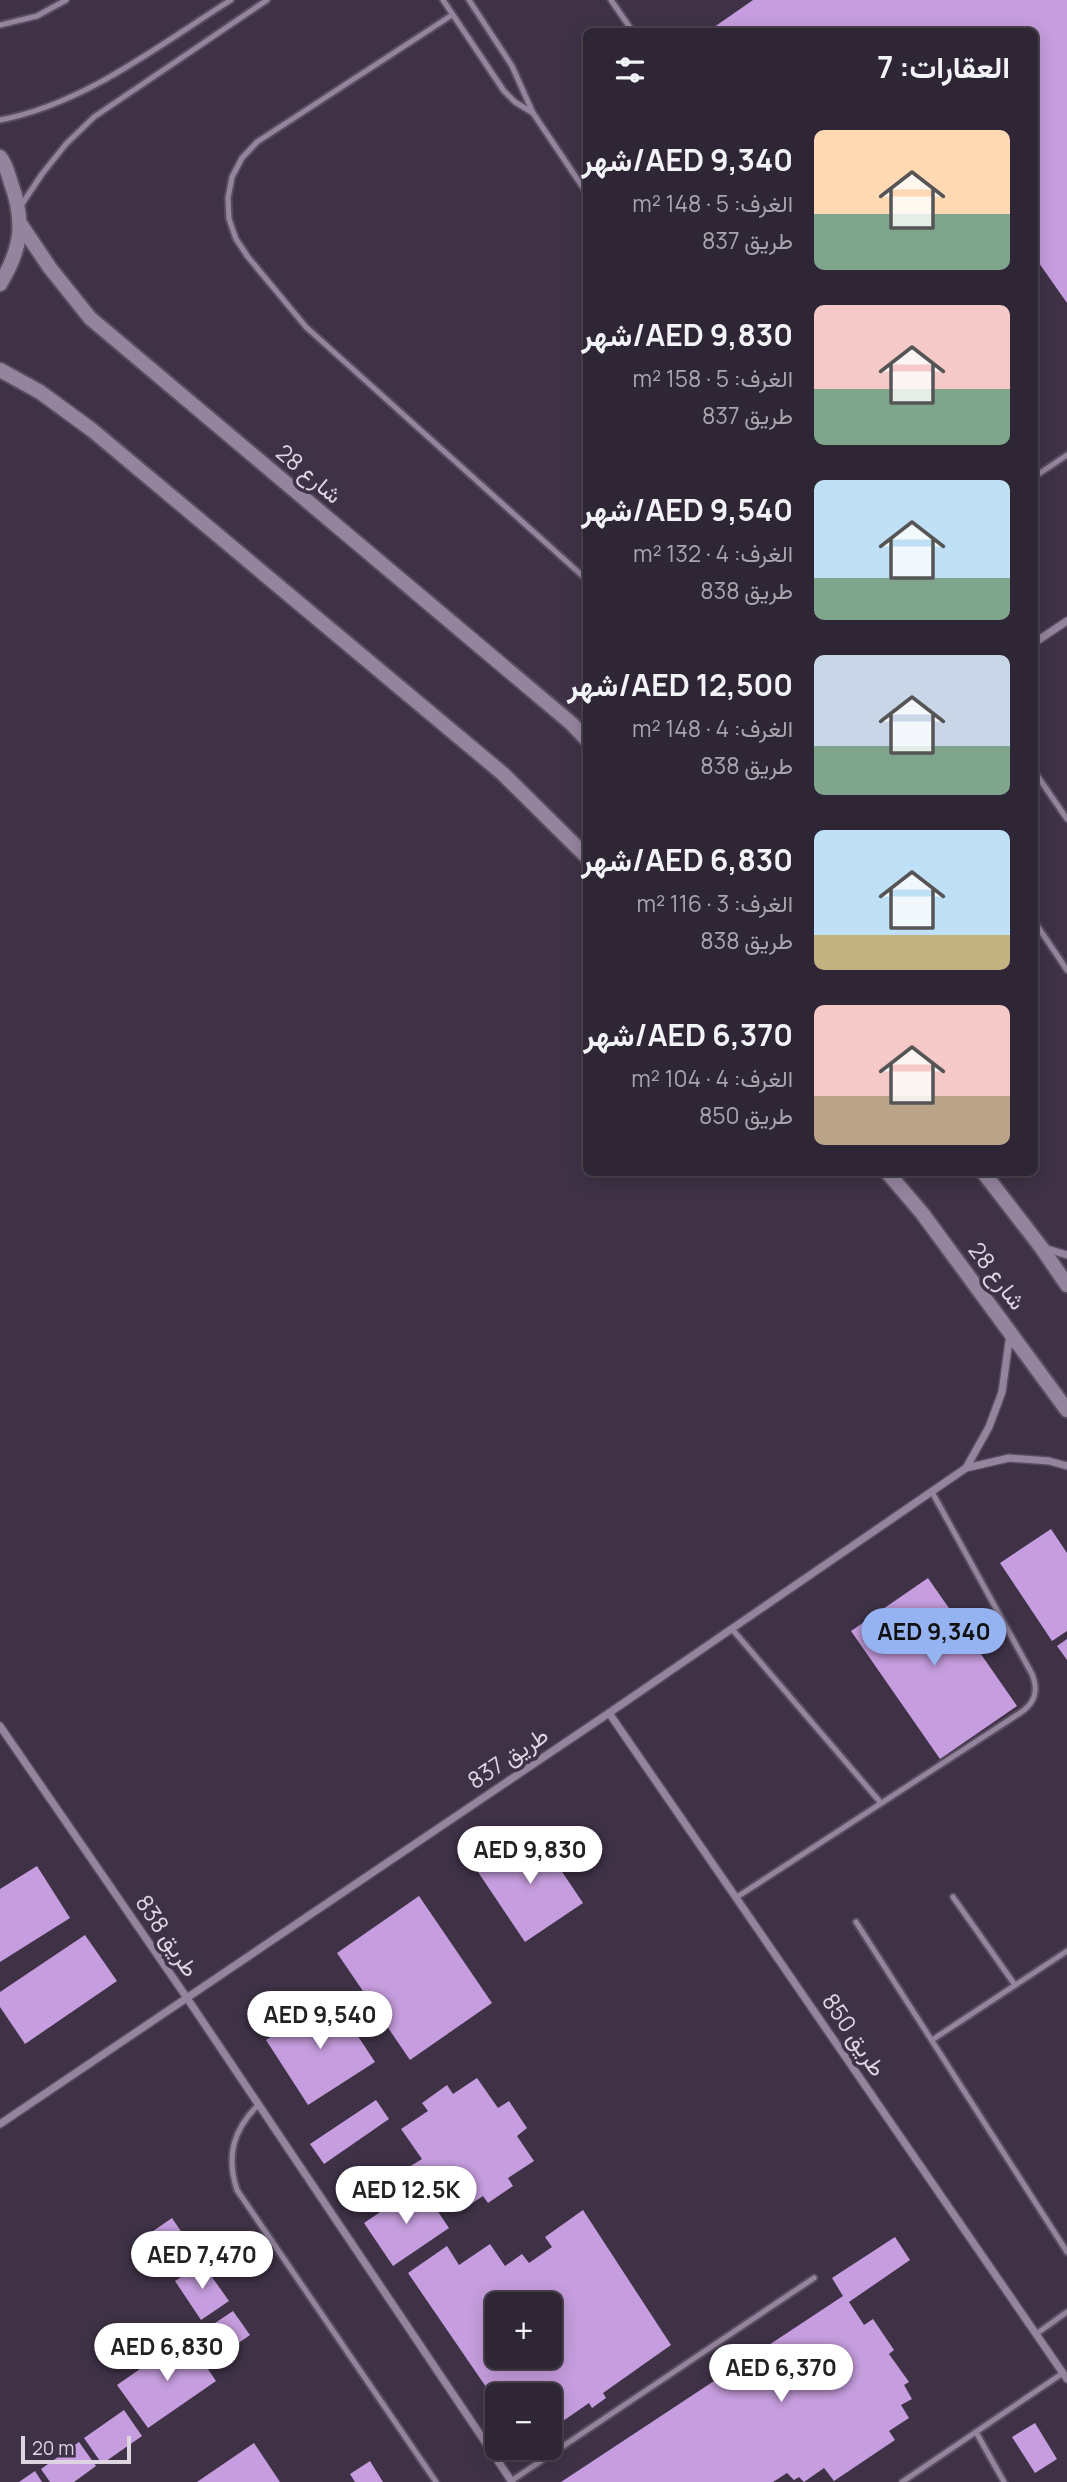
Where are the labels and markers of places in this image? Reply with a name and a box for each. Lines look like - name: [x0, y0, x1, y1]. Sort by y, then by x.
- pin: AED 9,340: [854, 1608, 1014, 1668]
- pin: AED 9,830: [450, 1826, 610, 1886]
- pin: AED 9,540: [240, 1992, 400, 2051]
- pin: AED 12.5K: [326, 2166, 486, 2226]
- pin: AED 7,470: [122, 2232, 282, 2291]
- pin: AED 6,830: [87, 2324, 247, 2383]
- pin: AED 6,370: [701, 2344, 861, 2404]

